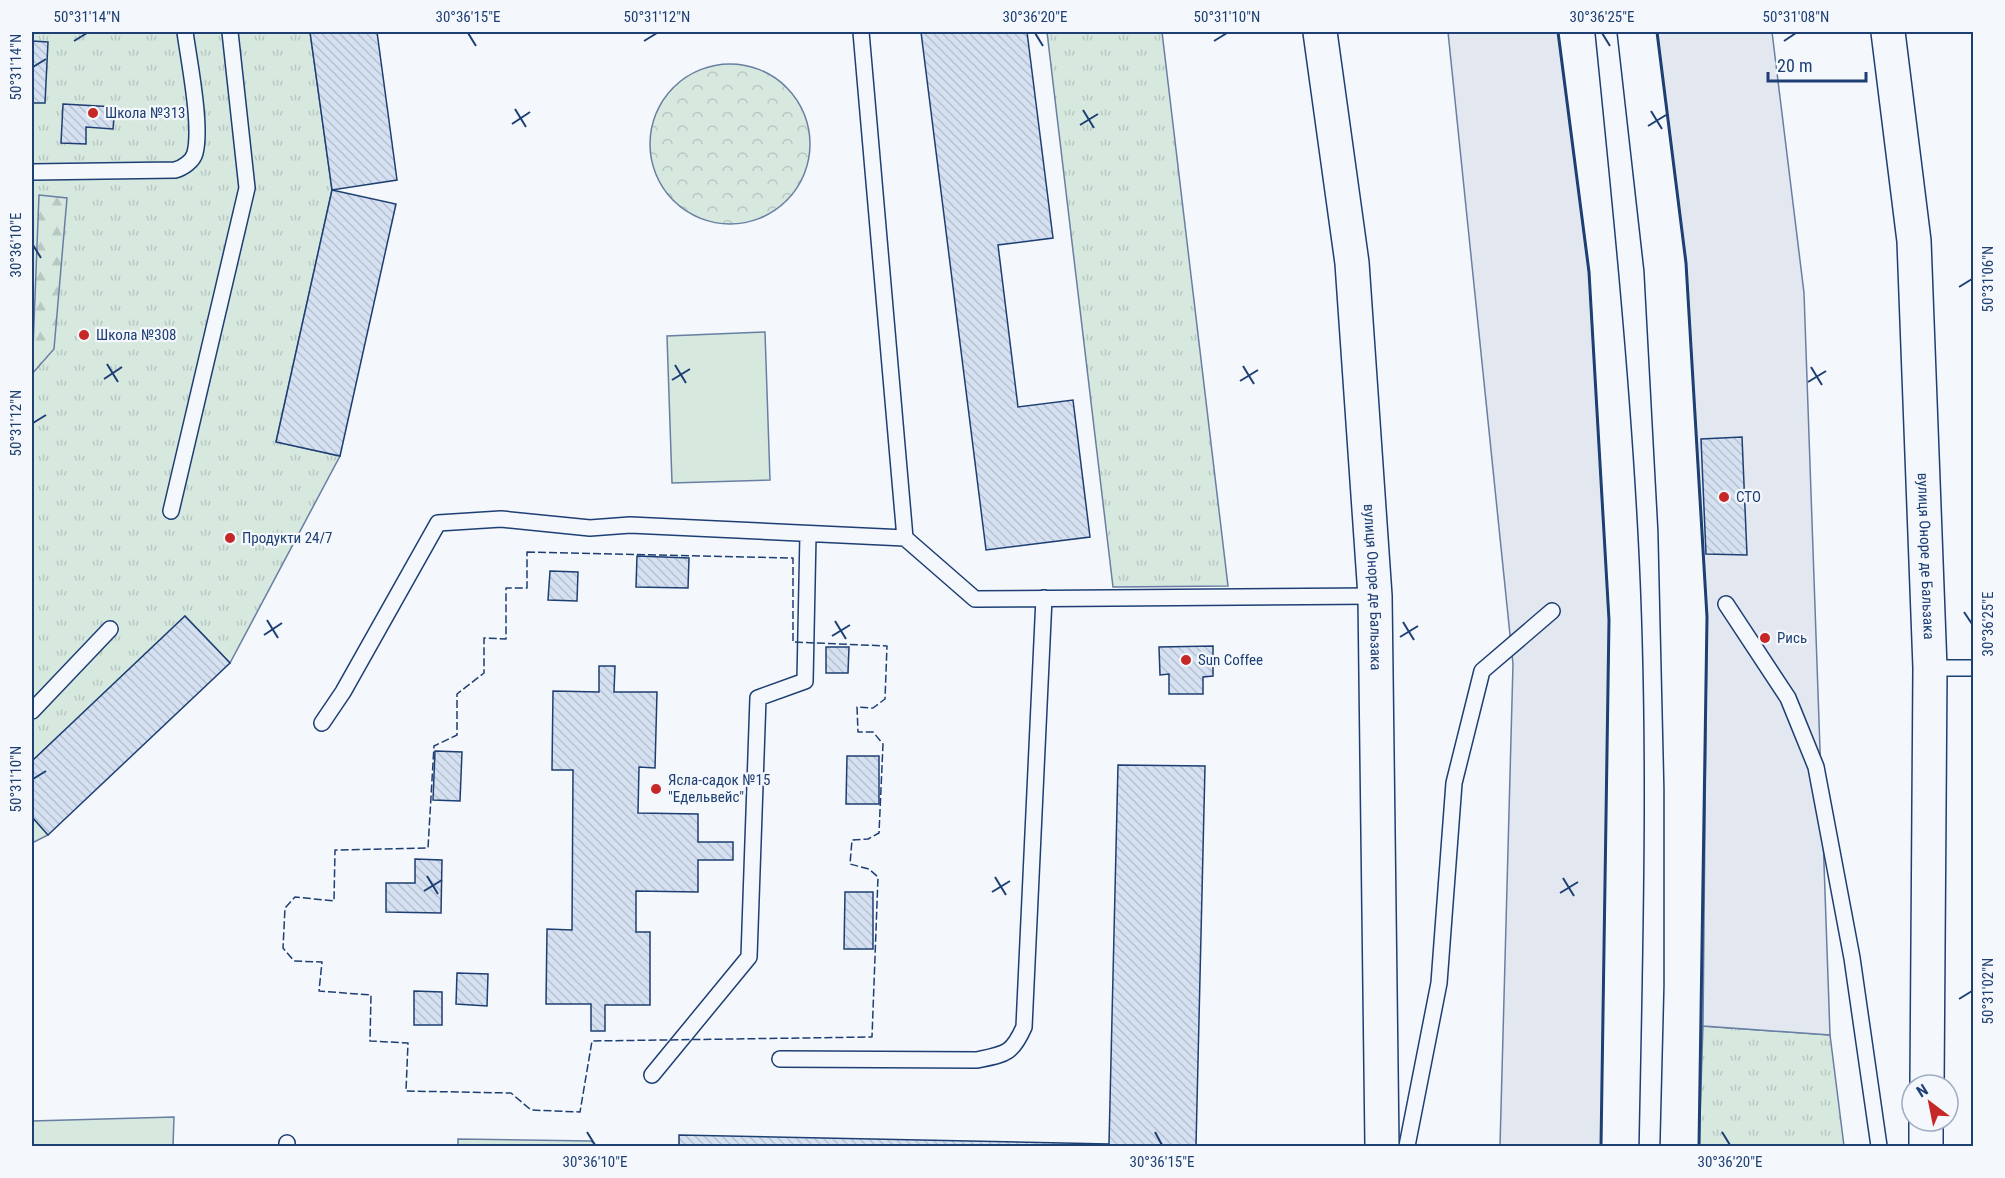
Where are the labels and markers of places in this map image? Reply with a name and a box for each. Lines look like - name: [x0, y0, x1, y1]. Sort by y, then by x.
- place label: Школа №313: [105, 104, 185, 122]
- marker: Школа №313: [86, 106, 100, 120]
- place label: Школа №308: [96, 326, 176, 344]
- marker: Школа №308: [77, 328, 91, 342]
- place label: СТО: [1736, 488, 1761, 506]
- marker: СТО: [1717, 490, 1731, 504]
- place label: Продукти 24/7: [242, 529, 332, 547]
- marker: Продукти 24/7: [223, 531, 237, 545]
- place label: Рись: [1777, 629, 1807, 647]
- marker: Рись: [1758, 631, 1772, 645]
- place label: Sun Coffee: [1198, 651, 1263, 669]
- marker: Sun Coffee: [1179, 653, 1193, 667]
- place label: Ясла-садок №15 "Едельвейс": [668, 771, 770, 806]
- marker: Ясла-садок №15 "Едельвейс": [649, 782, 663, 796]

